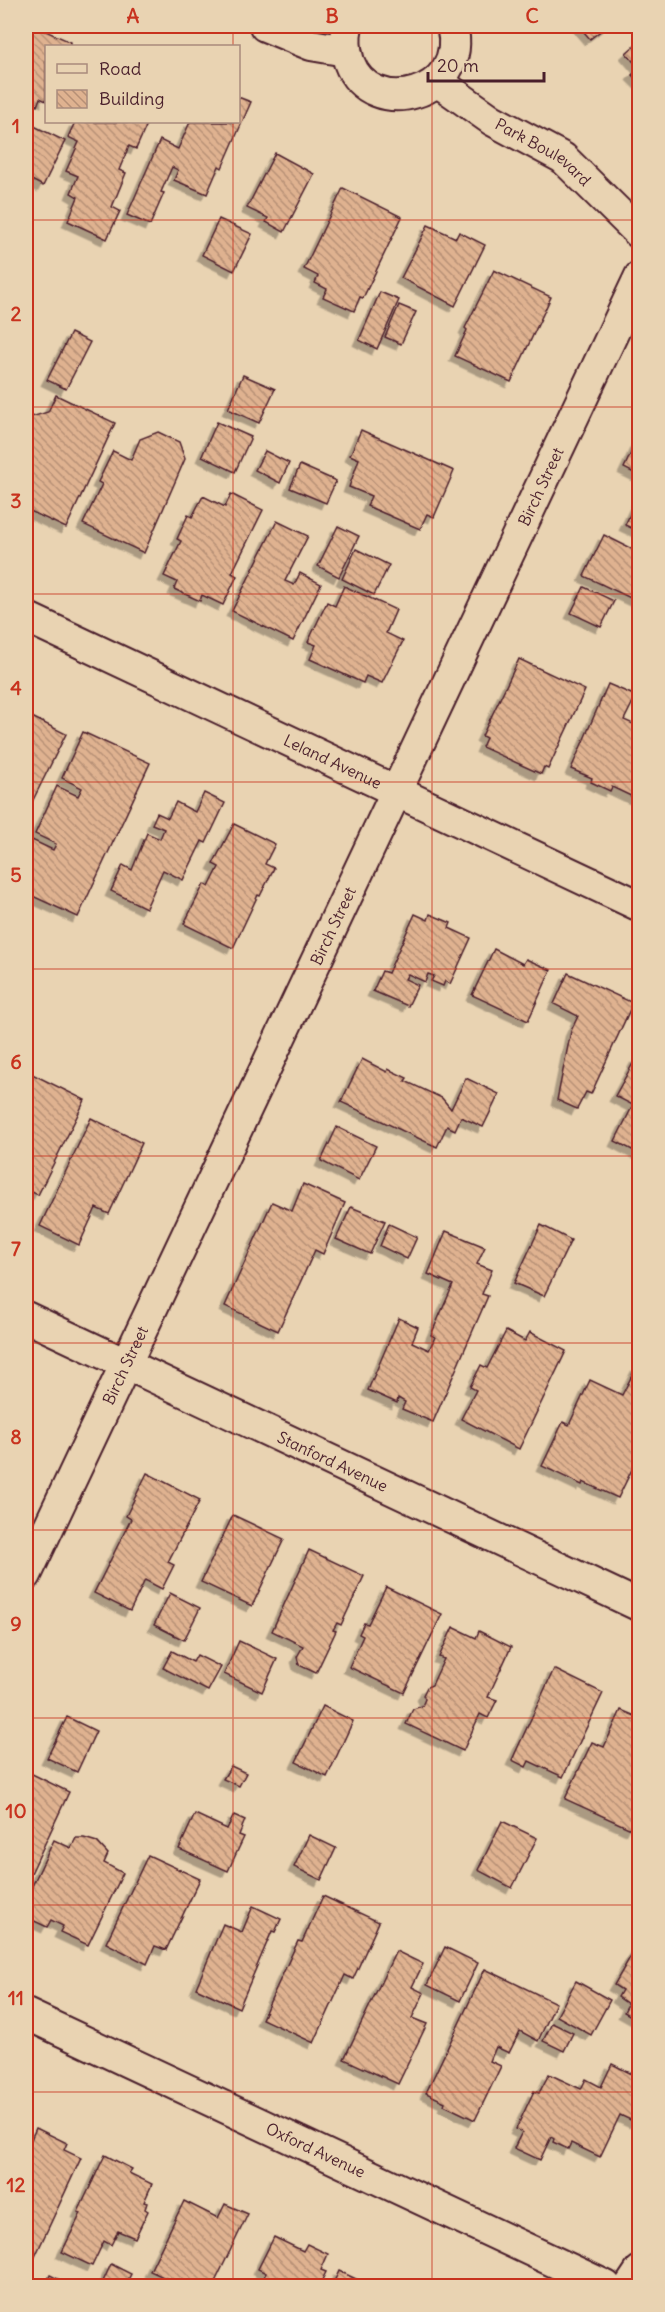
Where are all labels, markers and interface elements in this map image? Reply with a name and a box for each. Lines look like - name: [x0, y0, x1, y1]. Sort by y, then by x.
- text: A: [127, 3, 140, 28]
- text: B: [325, 3, 339, 28]
- text: C: [525, 3, 539, 28]
- legend: [45, 45, 240, 123]
- scale bar: [428, 45, 544, 83]
- text: 20 m: [437, 54, 479, 77]
- text: Road: [99, 57, 142, 80]
- text: Building: [99, 87, 164, 110]
- text: 1: [12, 113, 20, 138]
- street label: Park Boulevard: [492, 114, 595, 190]
- text: 2: [11, 301, 22, 326]
- street label: Birch Street: [513, 444, 568, 529]
- text: 3: [10, 488, 22, 513]
- text: 4: [10, 675, 22, 700]
- street label: Leland Avenue: [281, 730, 385, 793]
- text: 5: [10, 862, 22, 887]
- street label: Birch Street: [306, 883, 360, 968]
- text: 6: [10, 1049, 22, 1074]
- text: 7: [11, 1236, 21, 1261]
- street label: Birch Street: [98, 1322, 152, 1408]
- text: 8: [10, 1424, 22, 1449]
- street label: Stanford Avenue: [274, 1427, 391, 1496]
- text: 9: [10, 1611, 22, 1636]
- text: 10: [5, 1798, 27, 1823]
- text: 11: [8, 1985, 24, 2010]
- street label: Oxford Avenue: [263, 2118, 369, 2182]
- text: 12: [7, 2172, 25, 2197]

